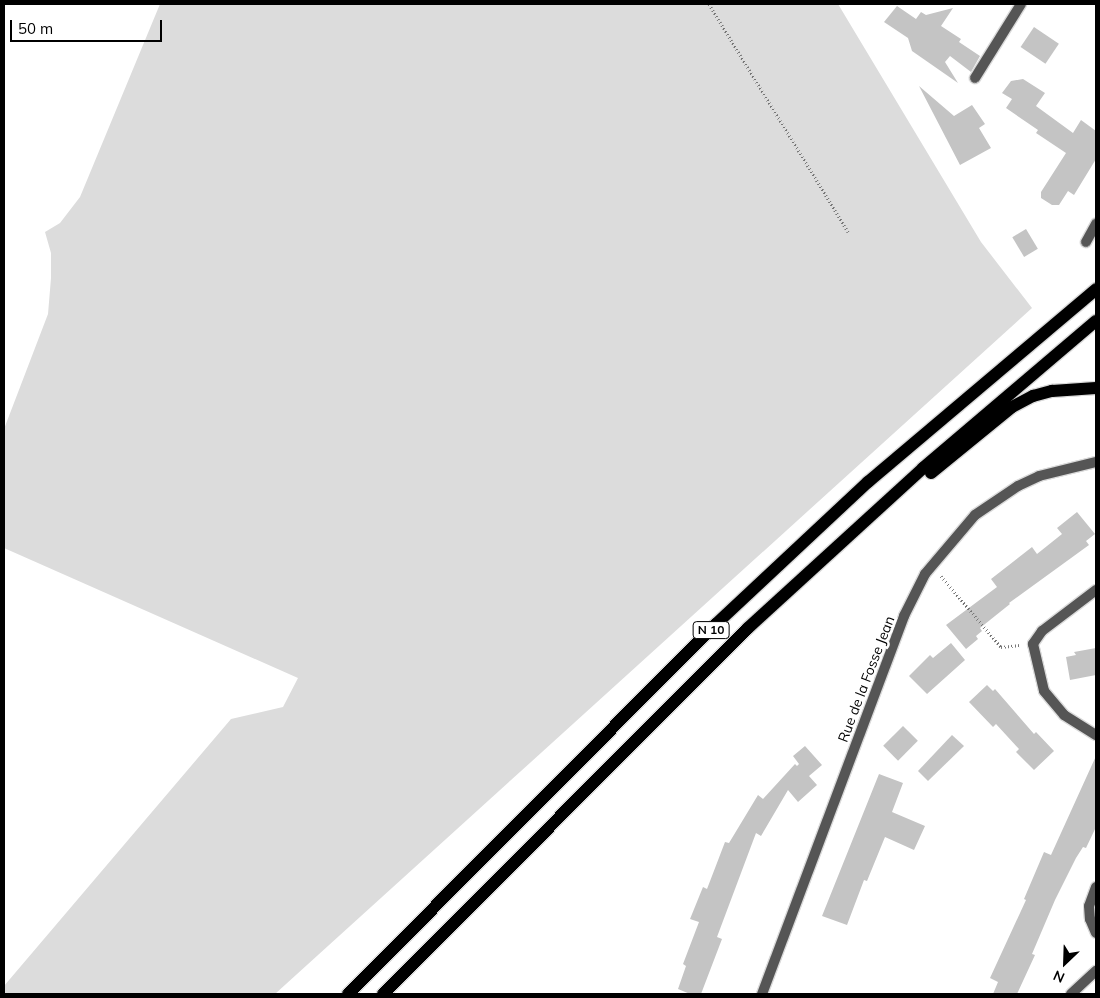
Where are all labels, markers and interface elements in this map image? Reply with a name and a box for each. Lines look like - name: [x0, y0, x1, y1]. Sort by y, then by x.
- scale bar: [12, 10, 165, 42]
- text: 50 m: [18, 19, 53, 38]
- street label: Rue de la Fosse Jean: [834, 614, 898, 744]
- road number: N 10: [692, 620, 730, 640]
- north arrow: [1040, 938, 1090, 988]
- text: N: [1050, 966, 1067, 987]

